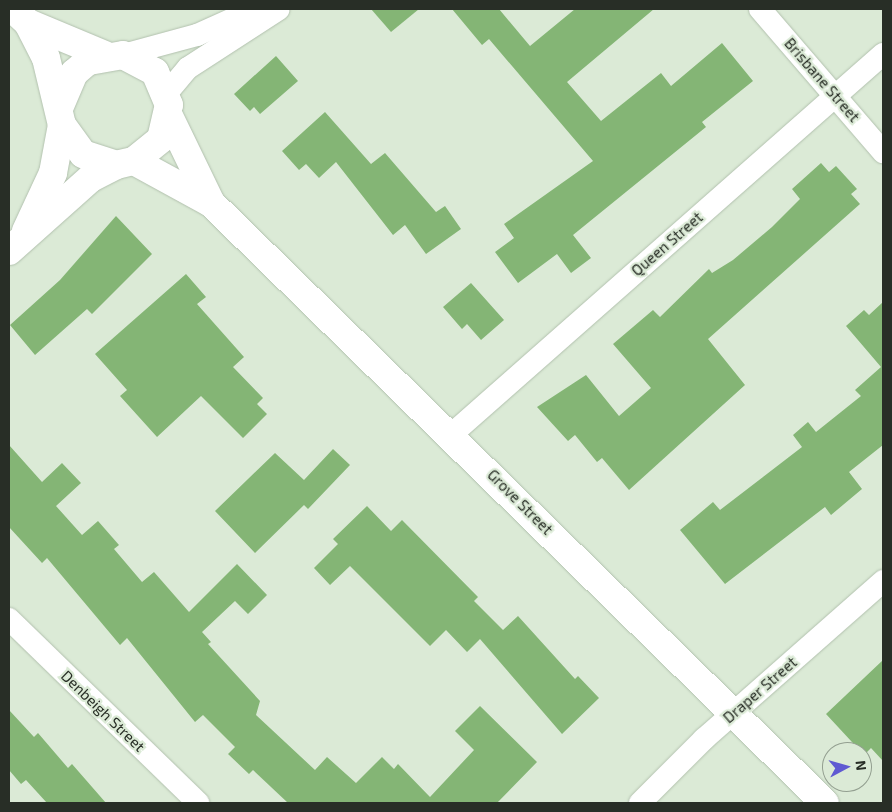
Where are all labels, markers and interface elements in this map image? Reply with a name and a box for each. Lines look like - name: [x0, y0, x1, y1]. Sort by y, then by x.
- street label: Brisbane Street: [781, 34, 863, 126]
- street label: Queen Street: [628, 208, 706, 280]
- street label: Grove Street: [484, 466, 556, 538]
- street label: Draper Street: [719, 653, 801, 727]
- street label: Denbeigh Street: [57, 667, 149, 755]
- north arrow: [822, 742, 872, 792]
- text: N: [852, 760, 870, 771]

